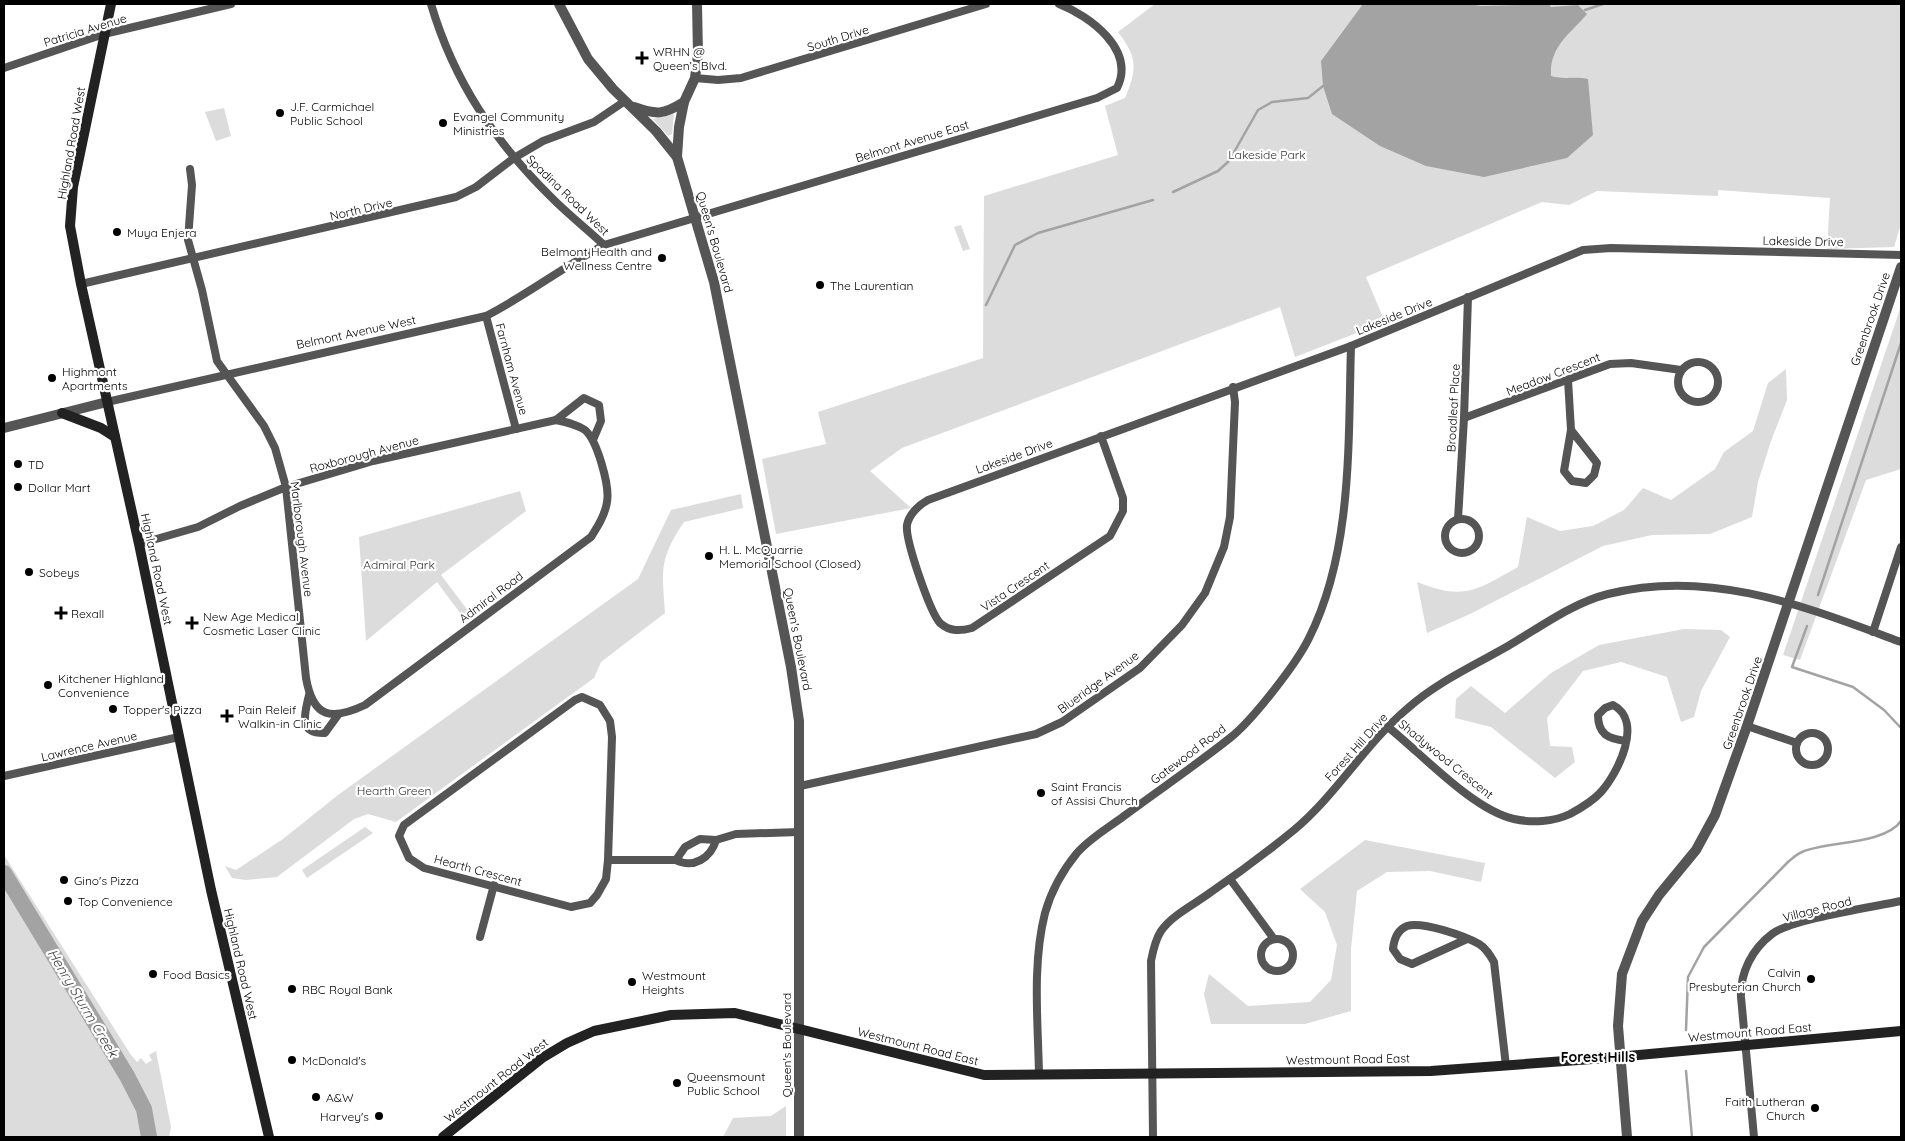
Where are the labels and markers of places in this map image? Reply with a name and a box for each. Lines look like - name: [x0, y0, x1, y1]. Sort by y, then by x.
- place label: WRHN @ Queen’s Blvd.: [653, 44, 727, 73]
- marker: WRHN @ Queen’s Blvd.: [635, 51, 649, 65]
- place label: J.F. Carmichael Public School: [290, 99, 374, 128]
- marker: J.F. Carmichael Public School: [274, 107, 286, 119]
- place label: Evangel Community Ministries: [453, 109, 564, 138]
- marker: Evangel Community Ministries: [437, 117, 449, 129]
- place label: Muya Enjera: [127, 225, 197, 240]
- marker: Muya Enjera: [111, 226, 123, 238]
- place label: Belmont Health and Wellness Centre: [541, 244, 652, 273]
- marker: Belmont Health and Wellness Centre: [656, 252, 668, 264]
- place label: The Laurentian: [830, 278, 913, 293]
- marker: The Laurentian: [814, 279, 826, 291]
- place label: Highmont Apartments: [62, 364, 128, 393]
- marker: Highmont Apartments: [46, 372, 58, 384]
- place label: TD: [28, 457, 44, 472]
- marker: TD: [12, 458, 24, 470]
- place label: Dollar Mart: [28, 480, 91, 495]
- marker: Dollar Mart: [12, 481, 24, 493]
- place label: H. L. McQuarrie Memorial School (Closed): [719, 542, 861, 571]
- marker: H. L. McQuarrie Memorial School (Closed): [703, 550, 715, 562]
- place label: Sobeys: [39, 565, 80, 580]
- marker: Sobeys: [23, 566, 35, 578]
- place label: Rexall: [71, 606, 104, 621]
- marker: Rexall: [55, 607, 67, 619]
- place label: New Age Medical Cosmetic Laser Clinic: [203, 609, 320, 638]
- marker: New Age Medical Cosmetic Laser Clinic: [185, 616, 199, 630]
- place label: Kitchener Highland Convenience: [58, 671, 164, 700]
- marker: Kitchener Highland Convenience: [42, 679, 54, 691]
- place label: Topper's Pizza: [123, 702, 202, 717]
- place label: Pain Releif Walkin-in Clinic: [238, 702, 322, 731]
- marker: Topper's Pizza: [107, 703, 119, 715]
- marker: Pain Releif Walkin-in Clinic: [220, 709, 234, 723]
- place label: Saint Francis of Assisi Church: [1051, 779, 1138, 808]
- marker: Saint Francis of Assisi Church: [1035, 787, 1047, 799]
- place label: Gino's Pizza: [74, 873, 139, 888]
- marker: Gino's Pizza: [58, 874, 70, 886]
- place label: Top Convenience: [78, 894, 173, 909]
- marker: Top Convenience: [62, 895, 74, 907]
- place label: Calvin Presbyterian Church: [1689, 965, 1801, 994]
- place label: Food Basics: [163, 967, 230, 982]
- marker: Food Basics: [147, 968, 159, 980]
- place label: Westmount Heights: [642, 968, 706, 997]
- marker: Calvin Presbyterian Church: [1805, 973, 1817, 985]
- marker: Westmount Heights: [626, 976, 638, 988]
- place label: RBC Royal Bank: [302, 982, 393, 997]
- marker: RBC Royal Bank: [286, 983, 298, 995]
- place label: McDonald's: [302, 1053, 367, 1068]
- marker: McDonald's: [286, 1054, 298, 1066]
- place label: Queensmount Public School: [687, 1069, 765, 1098]
- marker: Queensmount Public School: [671, 1077, 683, 1089]
- place label: A&W: [326, 1090, 354, 1105]
- marker: A&W: [310, 1091, 322, 1103]
- place label: Faith Lutheran Church: [1725, 1094, 1805, 1123]
- marker: Faith Lutheran Church: [1809, 1102, 1821, 1114]
- place label: Harvey's: [320, 1109, 369, 1124]
- marker: Harvey's: [373, 1110, 385, 1122]

